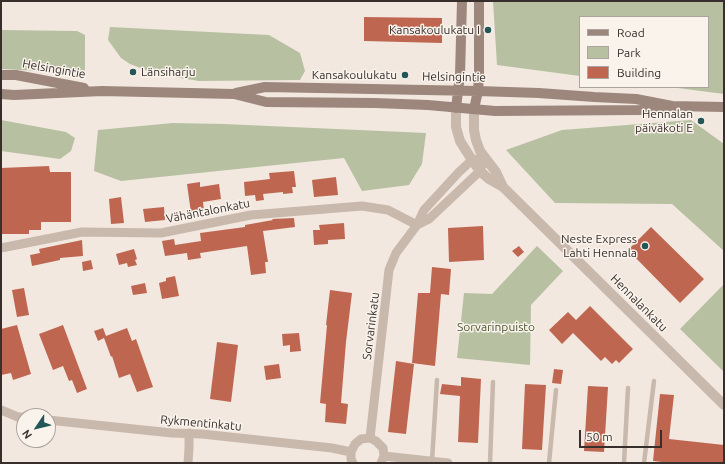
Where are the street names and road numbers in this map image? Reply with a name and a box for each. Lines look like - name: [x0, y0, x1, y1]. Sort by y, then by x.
- street label: Helsingintie: [21, 56, 87, 82]
- street label: Helsingintie: [422, 69, 486, 85]
- street label: Vähäntalonkatu: [165, 196, 251, 226]
- street label: Hennalankatu: [607, 271, 671, 335]
- street label: Sorvarinkatu: [360, 291, 382, 361]
- street label: Rykmentinkatu: [160, 412, 242, 434]

